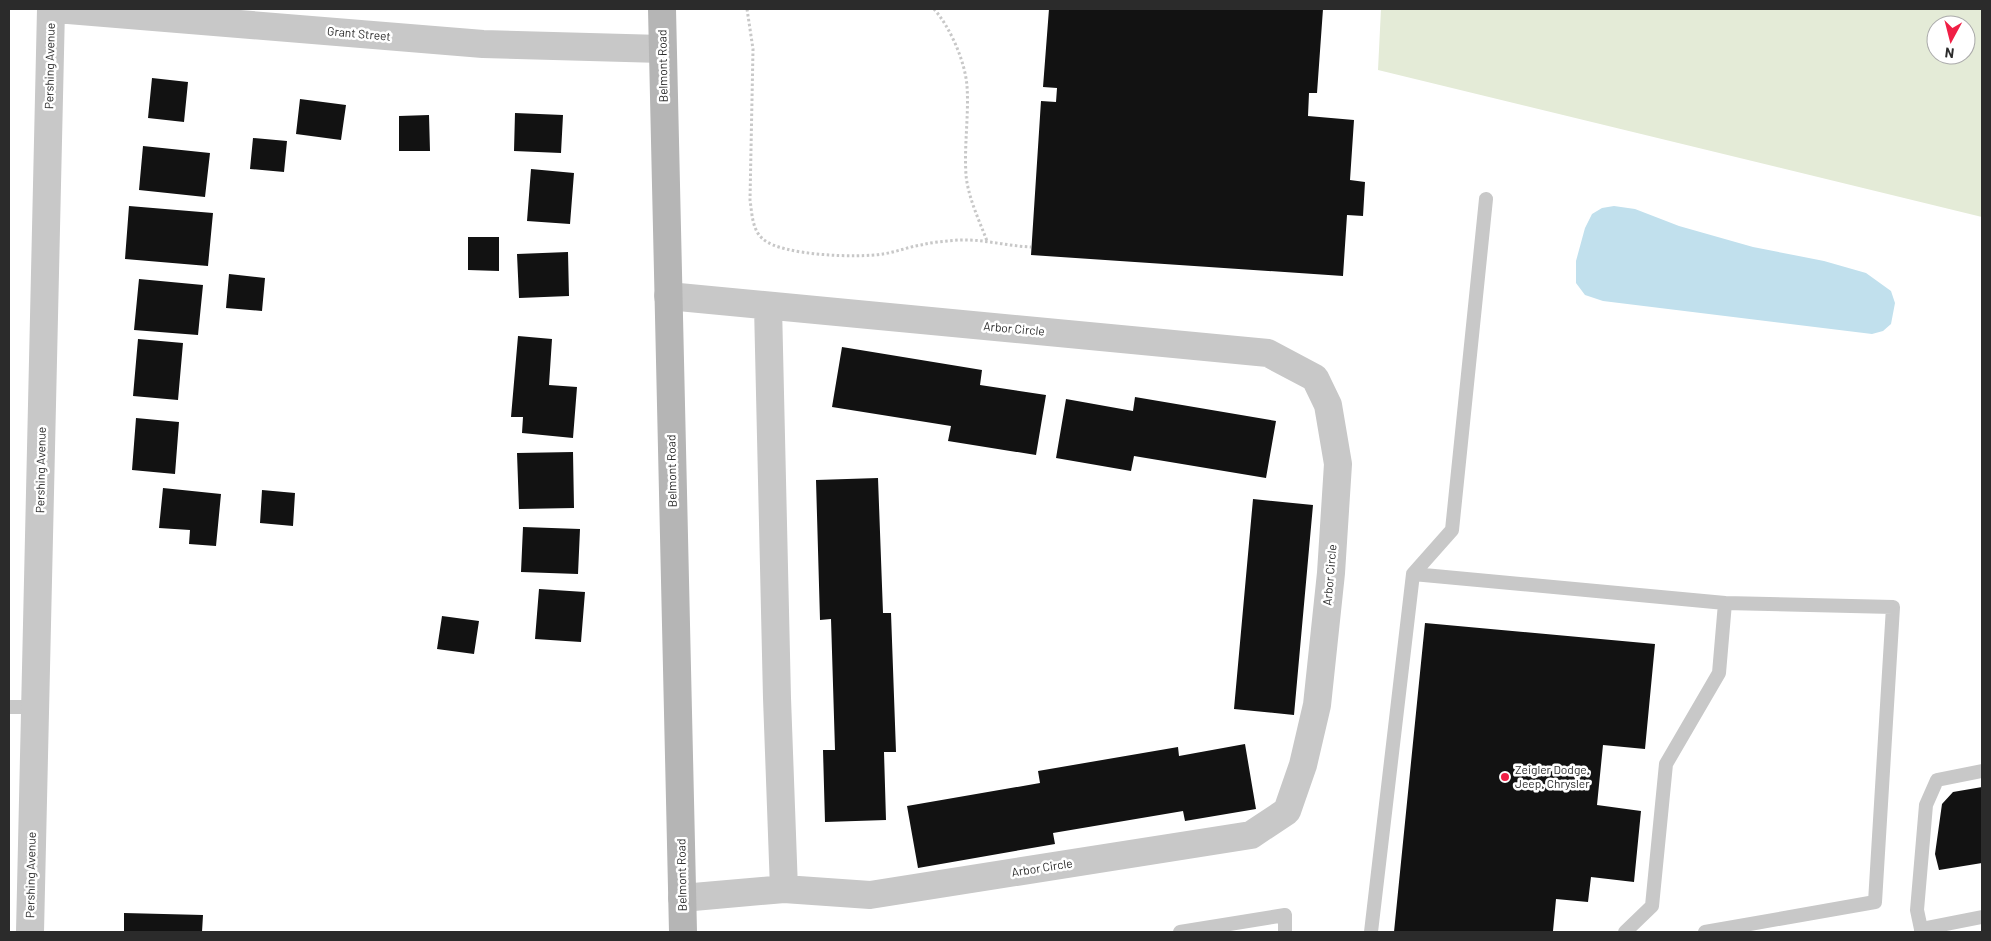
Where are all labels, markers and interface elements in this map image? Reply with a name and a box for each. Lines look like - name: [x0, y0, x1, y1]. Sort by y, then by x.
- north arrow: [1926, 15, 1976, 65]
- street label: Pershing Avenue: [41, 23, 57, 109]
- street label: Grant Street: [327, 23, 391, 43]
- street label: Belmont Road: [654, 29, 670, 103]
- text: N: [1944, 44, 1955, 62]
- street label: Arbor Circle: [983, 318, 1045, 338]
- street label: Pershing Avenue: [32, 427, 48, 513]
- street label: Belmont Road: [663, 434, 679, 508]
- street label: Arbor Circle: [1319, 544, 1339, 606]
- place label: Zeigler Dodge, Jeep, Chrysler: [1515, 762, 1590, 790]
- marker: Zeigler Dodge, Jeep, Chrysler: [1499, 771, 1511, 783]
- street label: Pershing Avenue: [22, 832, 38, 918]
- street label: Belmont Road: [673, 838, 689, 912]
- street label: Arbor Circle: [1010, 855, 1073, 879]

